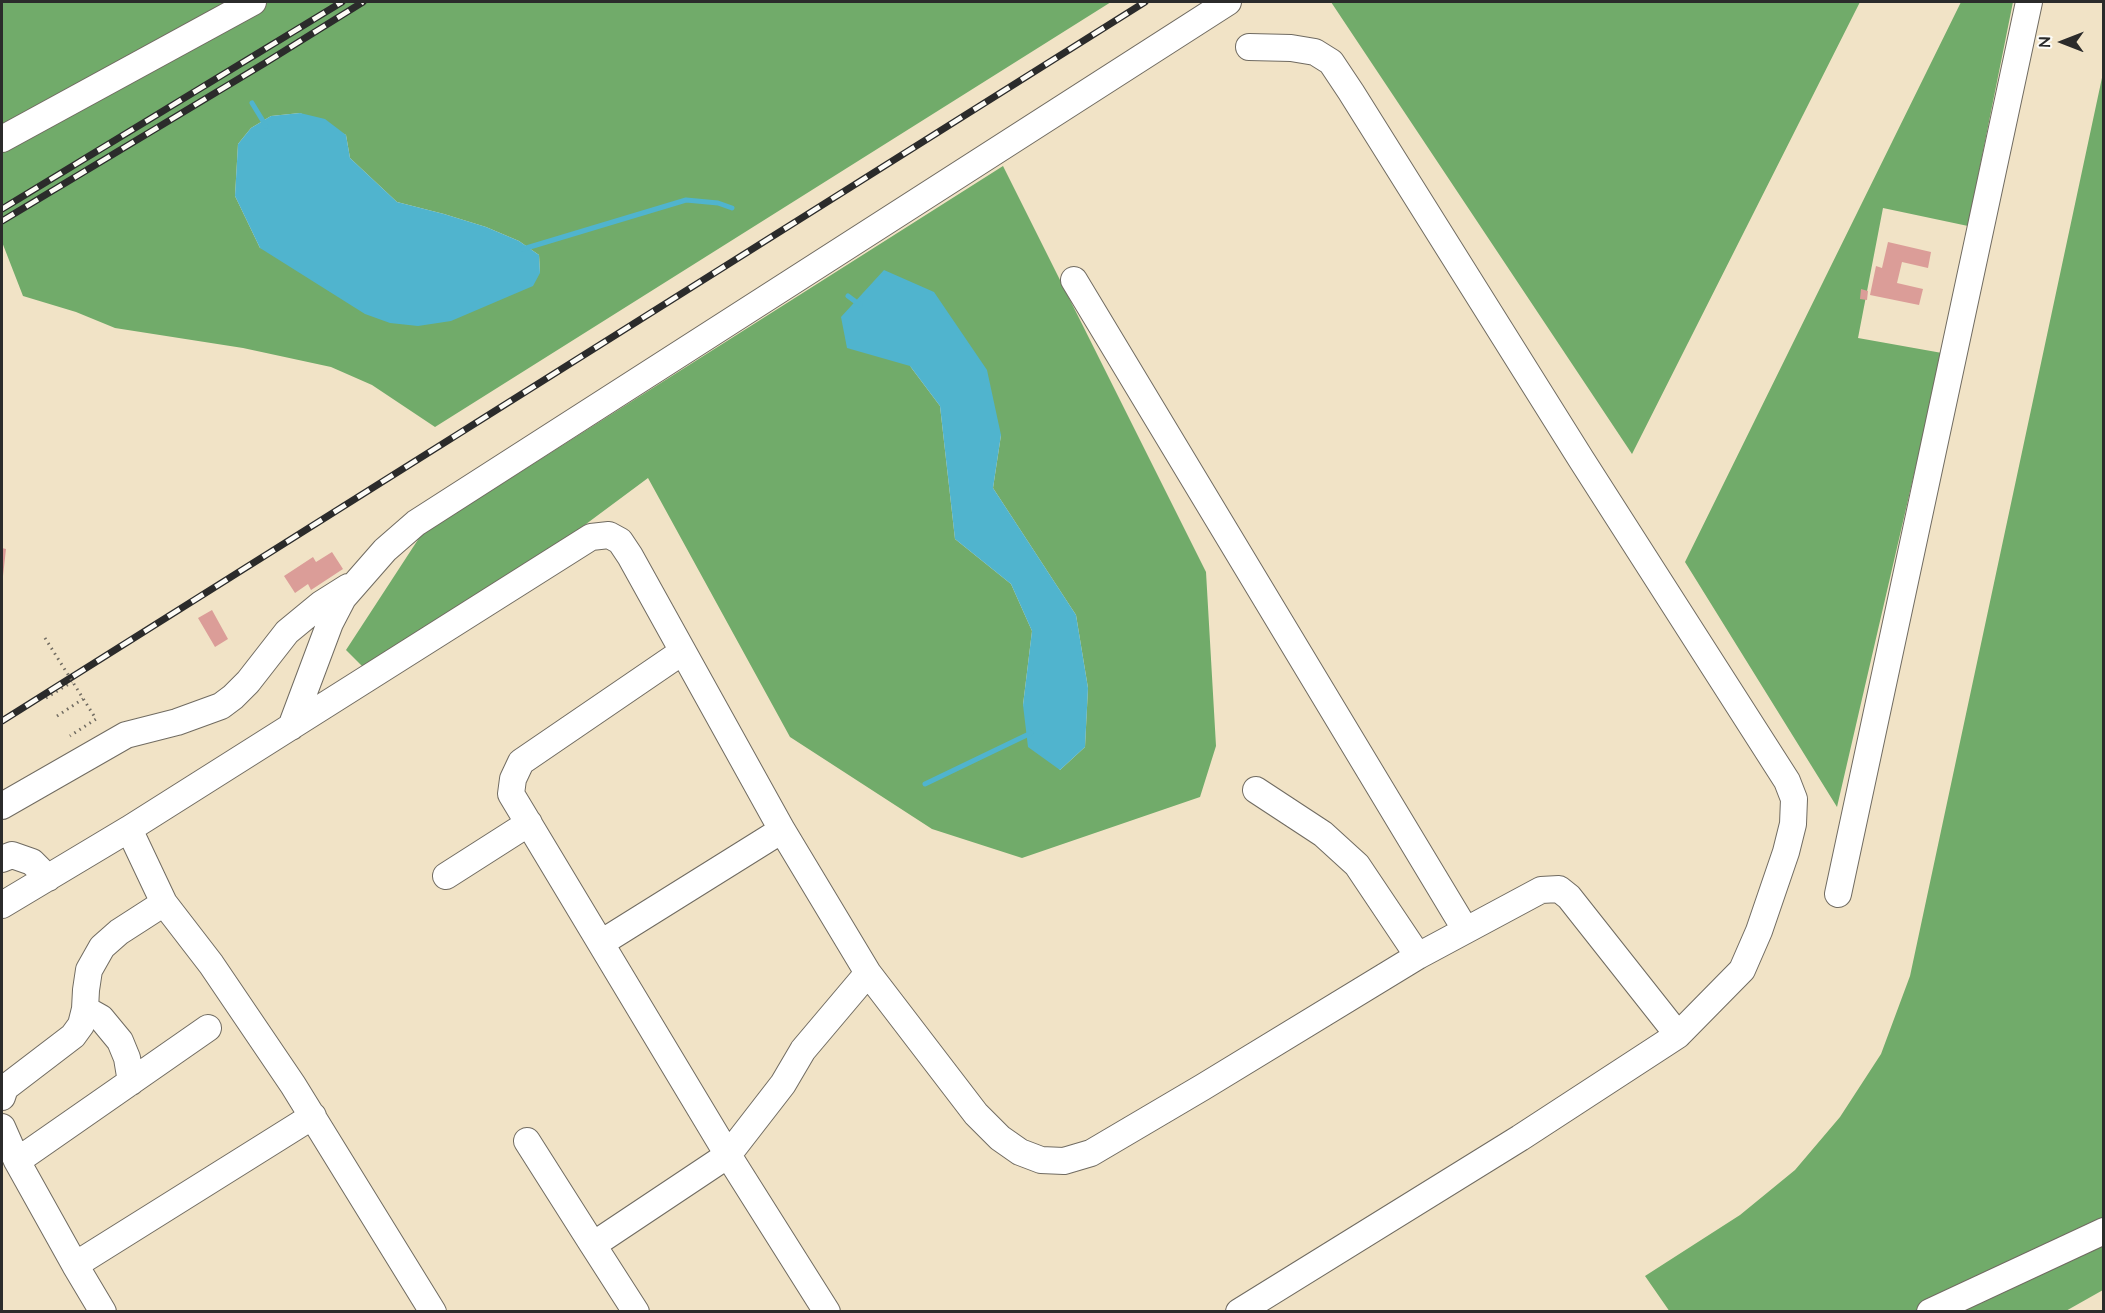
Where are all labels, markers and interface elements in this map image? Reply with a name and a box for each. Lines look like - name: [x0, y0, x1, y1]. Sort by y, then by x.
- north arrow: [2033, 12, 2093, 72]
- text: N: [2034, 37, 2056, 47]

